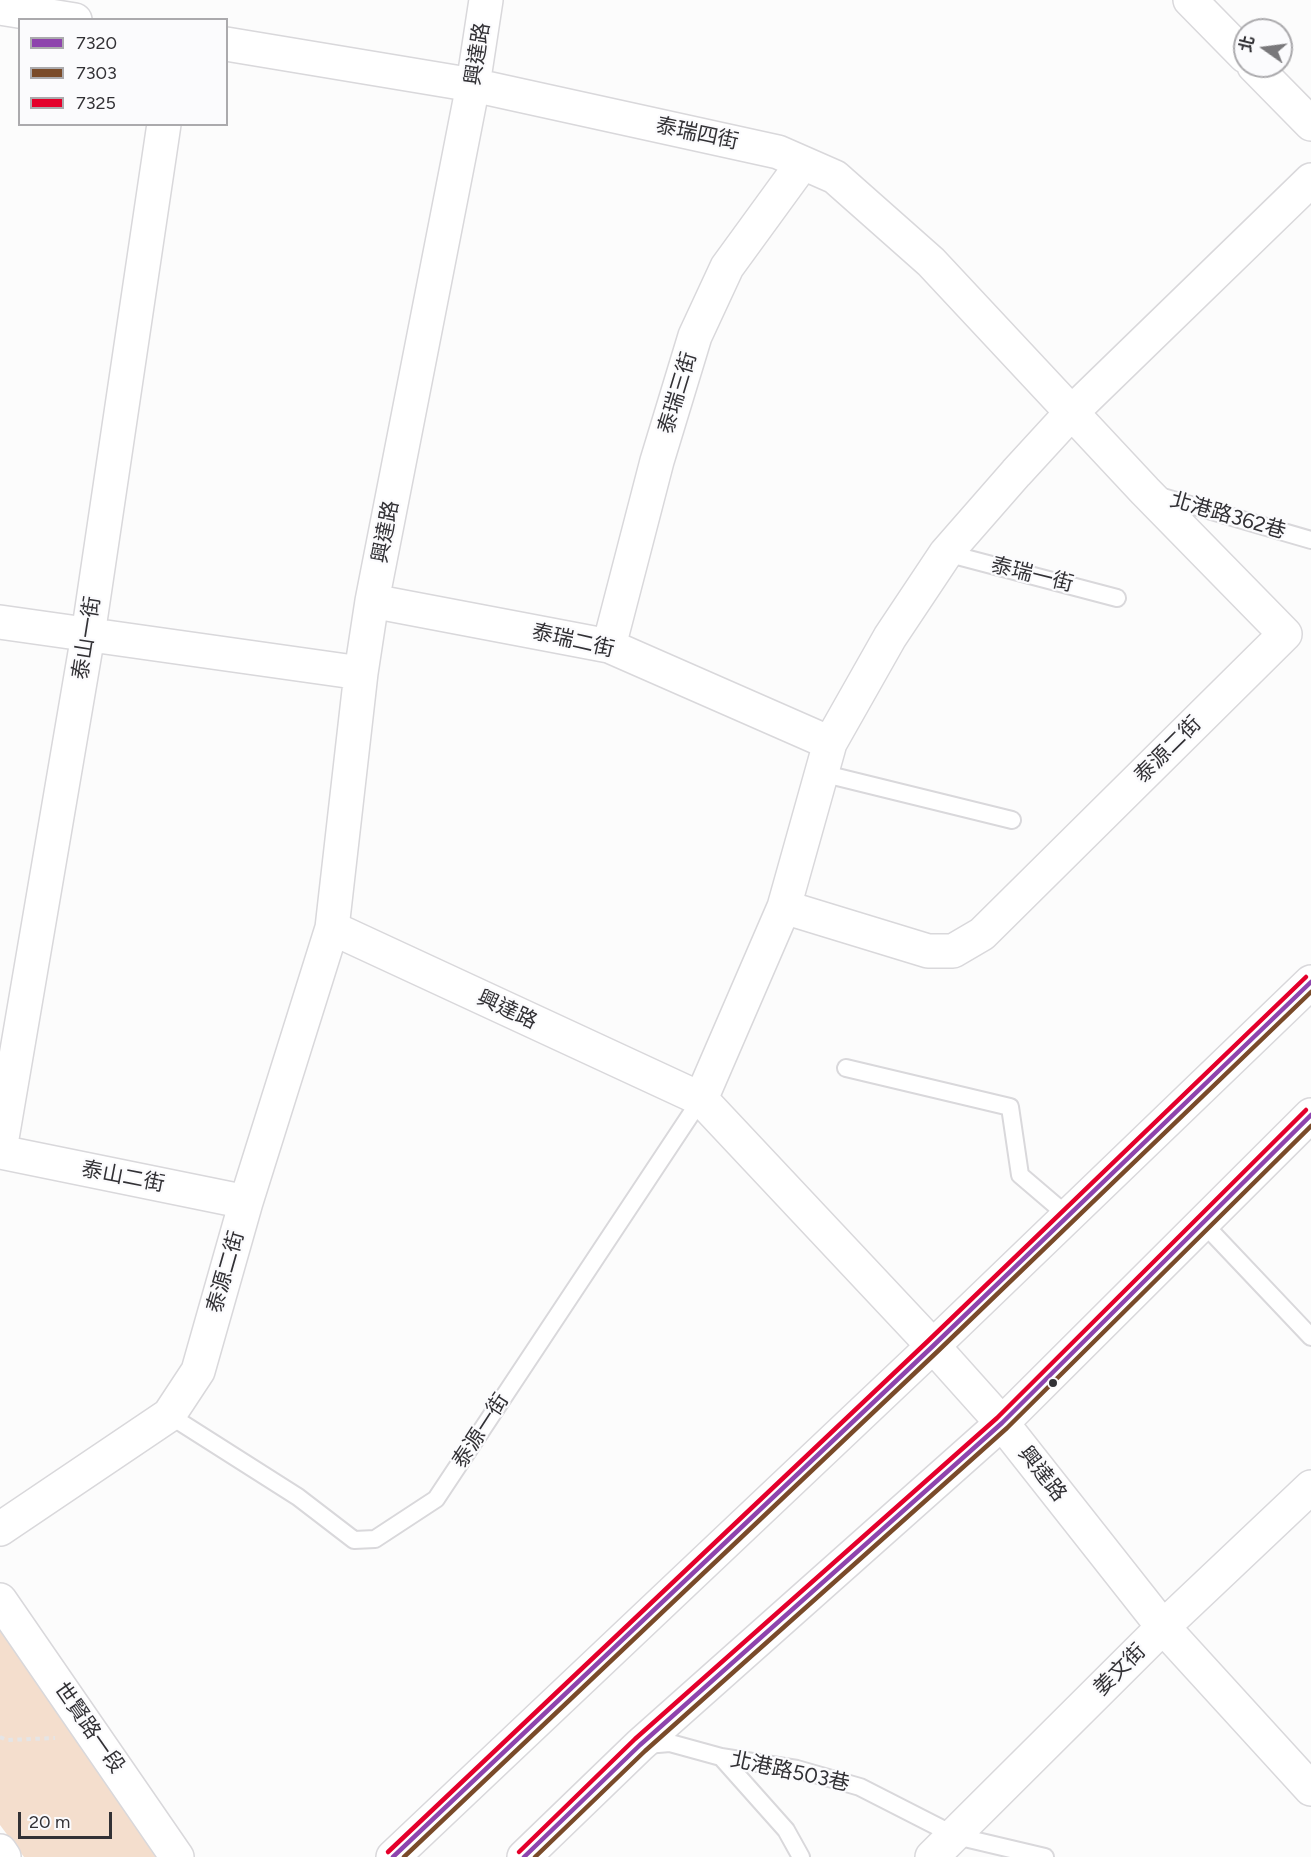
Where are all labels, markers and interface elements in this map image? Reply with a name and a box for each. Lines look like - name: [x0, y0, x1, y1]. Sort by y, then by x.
- legend: [18, 18, 228, 126]
- north arrow: [1233, 18, 1293, 78]
- street label: 興達路: [461, 21, 495, 87]
- text: 7320: [76, 32, 117, 54]
- text: 北: [1236, 34, 1258, 54]
- text: 7303: [76, 62, 117, 84]
- text: 7325: [76, 92, 116, 114]
- street label: 泰瑞四街: [653, 113, 741, 155]
- street label: 泰瑞三街: [654, 349, 702, 437]
- street label: 北港路362巷: [1167, 487, 1289, 545]
- street label: 興達路: [368, 499, 404, 565]
- street label: 泰瑞一街: [988, 553, 1076, 597]
- street label: 泰山一街: [68, 595, 106, 681]
- street label: 泰瑞二街: [529, 619, 617, 663]
- street label: 泰源二街: [1129, 711, 1207, 789]
- street label: 興達路: [473, 985, 541, 1035]
- street label: 泰山二街: [79, 1157, 167, 1197]
- street label: 泰源二街: [202, 1228, 250, 1316]
- unlabelled marker: [1047, 1377, 1059, 1389]
- street label: 泰源一街: [448, 1389, 514, 1473]
- street label: 興達路: [1013, 1441, 1071, 1507]
- street label: 姜文街: [1089, 1639, 1151, 1701]
- street label: 世賢路一段: [49, 1678, 129, 1778]
- street label: 北港路503巷: [728, 1747, 852, 1797]
- scale bar: [21, 1800, 116, 1838]
- text: 20 m: [29, 1811, 70, 1833]

